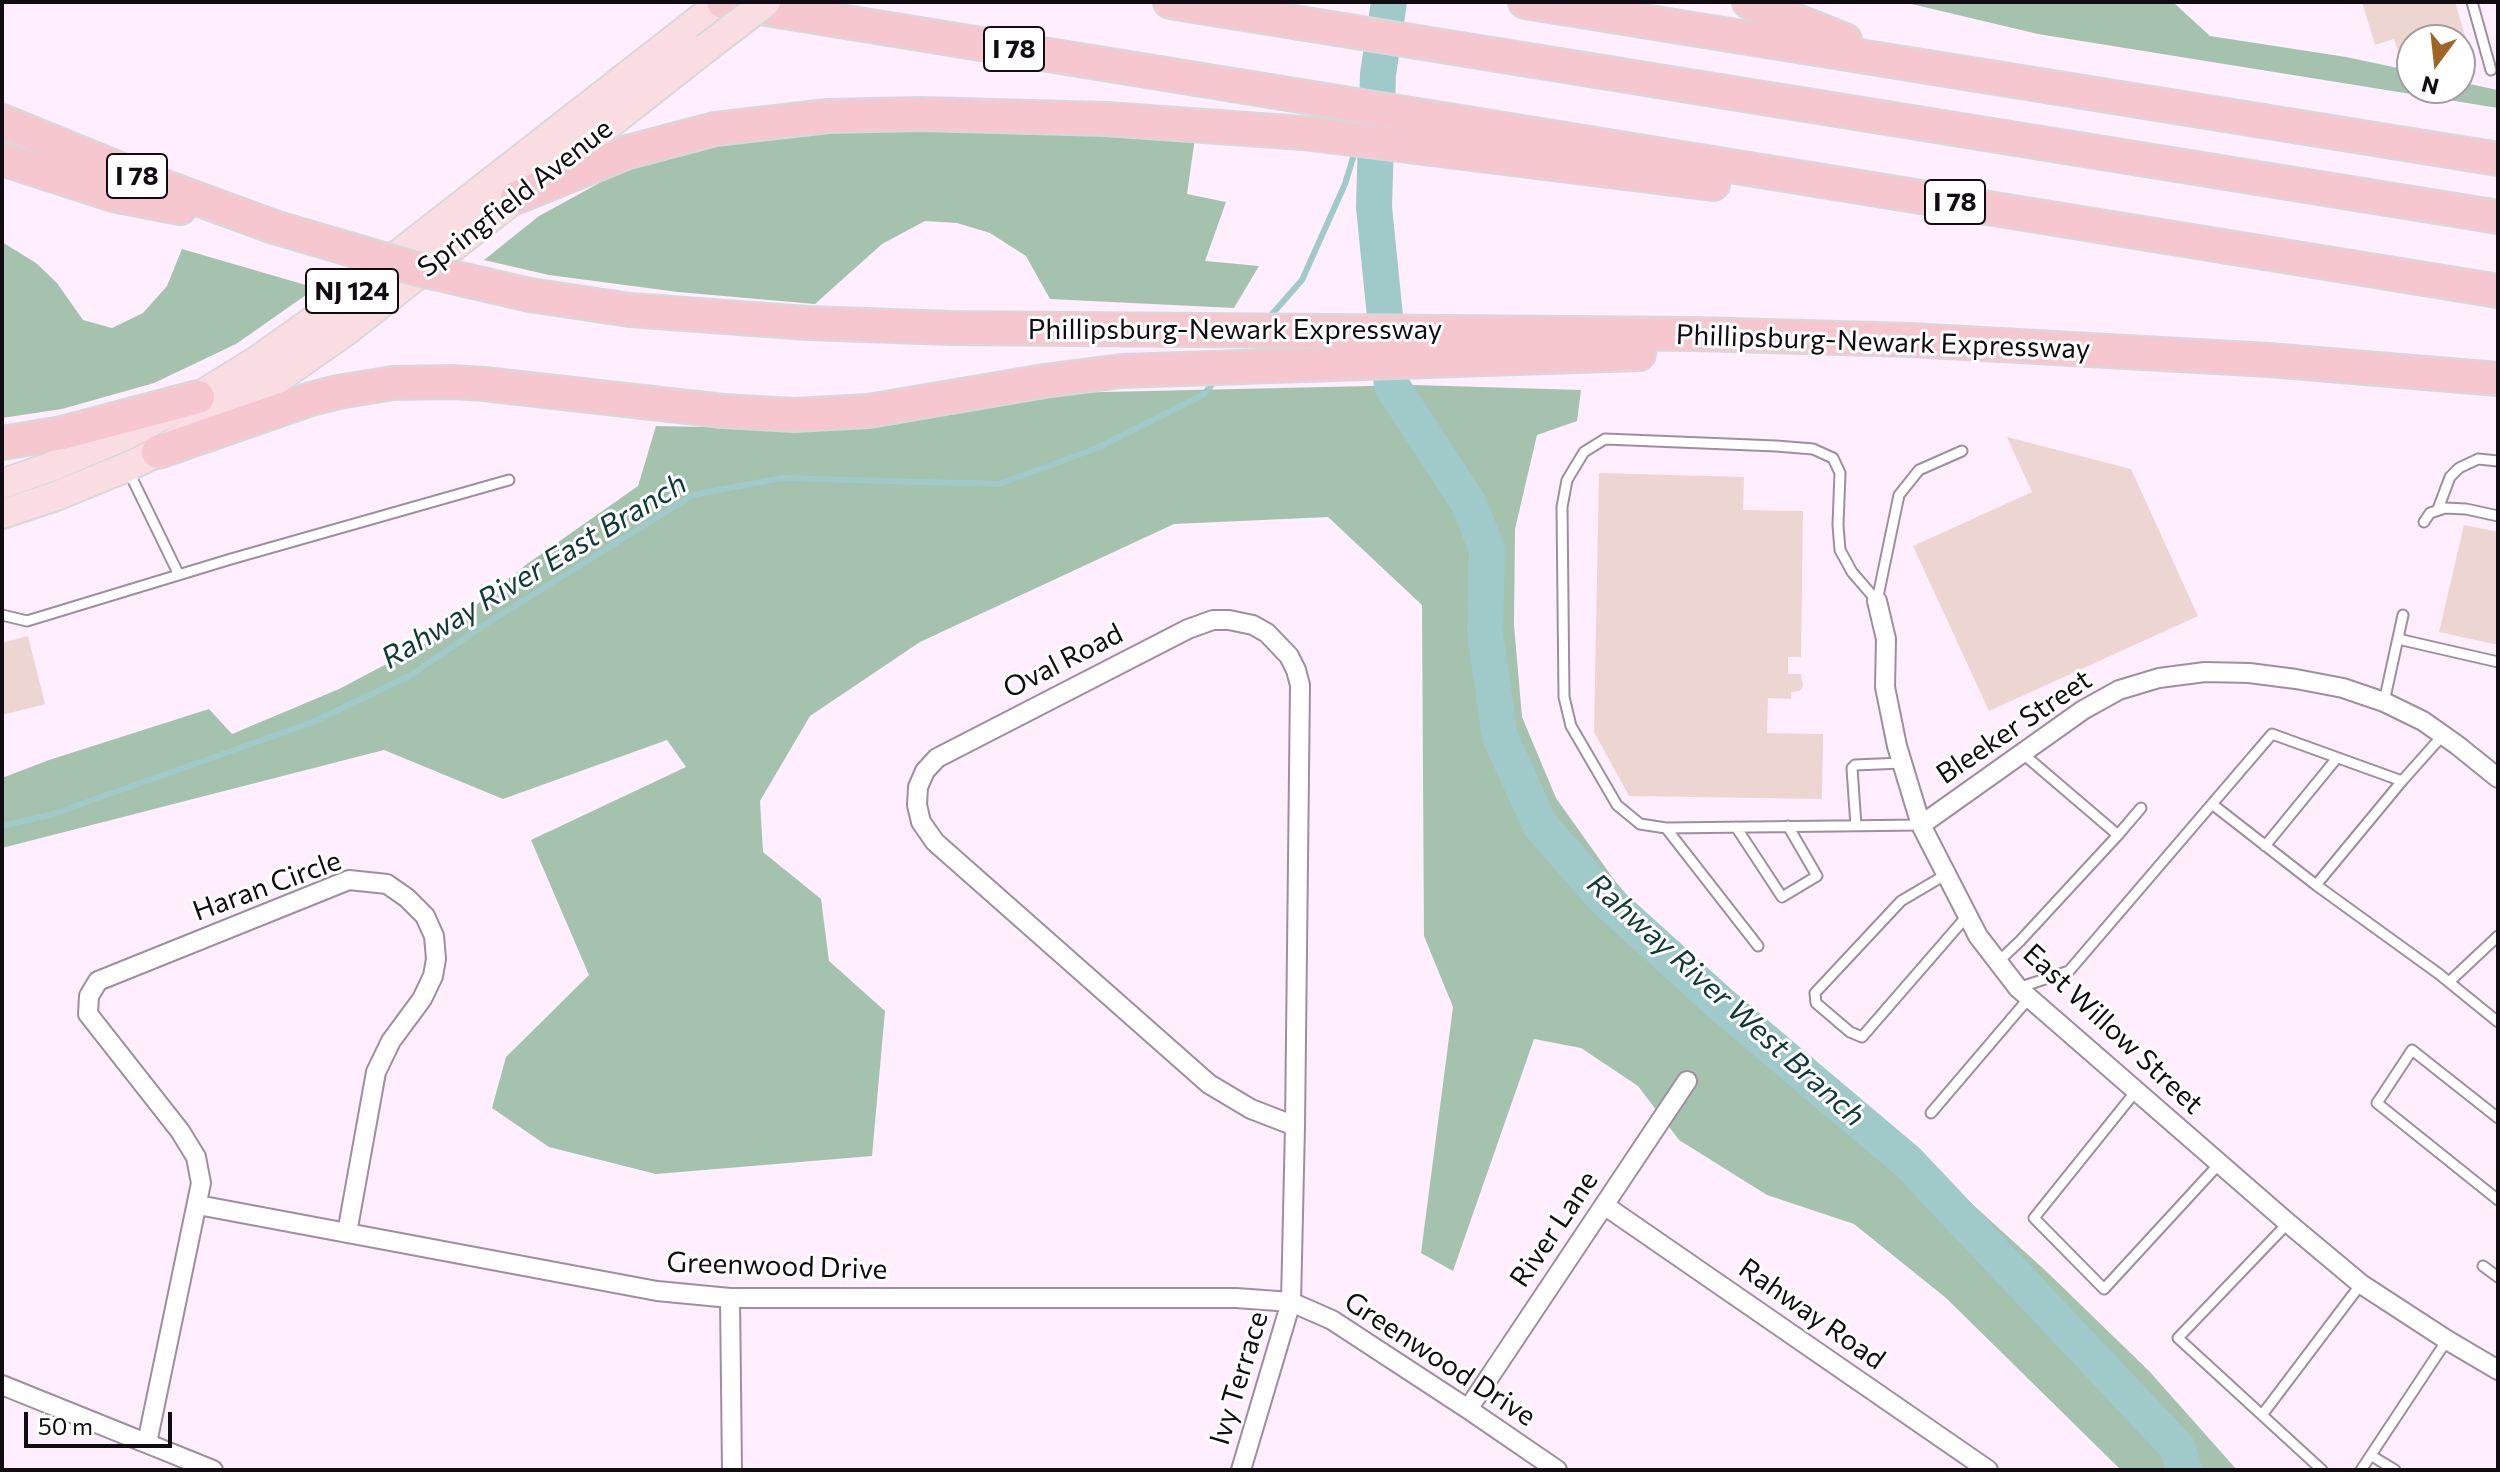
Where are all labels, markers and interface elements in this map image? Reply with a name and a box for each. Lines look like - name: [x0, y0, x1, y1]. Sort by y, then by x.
- north arrow: [2396, 24, 2476, 104]
- road number: I 78: [984, 27, 1044, 71]
- text: N: [2419, 71, 2442, 101]
- street label: Springfield Avenue: [411, 112, 619, 284]
- road number: I 78: [107, 154, 167, 198]
- road number: I 78: [1925, 180, 1985, 224]
- road number: NJ 124: [306, 269, 398, 313]
- street label: Phillipsburg-Newark Expressway: [1028, 313, 1442, 347]
- street label: Phillipsburg-Newark Expressway: [1675, 318, 2091, 366]
- water label: Rahway River East Branch: [375, 465, 693, 677]
- street label: Oval Road: [998, 617, 1128, 705]
- street label: Bleeker Street: [1930, 663, 2098, 791]
- street label: Haran Circle: [188, 844, 346, 928]
- water label: Rahway River West Branch: [1580, 866, 1872, 1134]
- street label: East Willow Street: [2016, 937, 2210, 1121]
- street label: River Lane: [1503, 1165, 1605, 1293]
- street label: Greenwood Drive: [666, 1245, 888, 1287]
- street label: Rahway Road: [1732, 1251, 1892, 1377]
- street label: Greenwood Drive: [1338, 1285, 1542, 1433]
- street label: Ivy Terrace: [1203, 1307, 1275, 1449]
- scale bar: [28, 1396, 176, 1446]
- text: 50 m: [38, 1411, 93, 1440]

